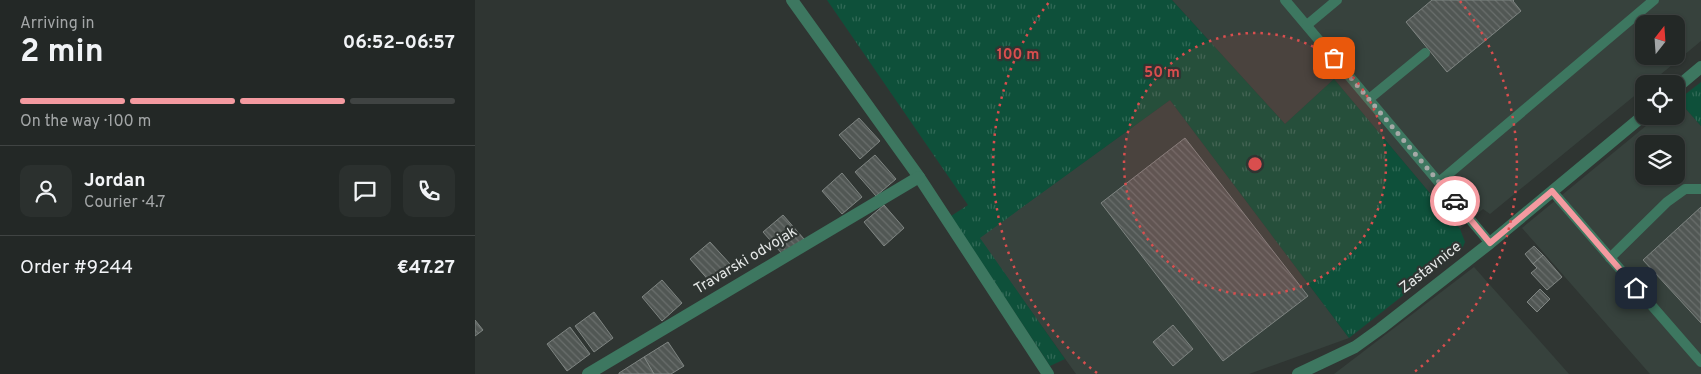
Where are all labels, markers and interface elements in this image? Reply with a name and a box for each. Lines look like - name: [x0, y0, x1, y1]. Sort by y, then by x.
- text: Arriving in: [20, 14, 95, 34]
- north arrow: [1635, 15, 1685, 65]
- map controls: [1635, 15, 1685, 185]
- text: 06:52–06:57: [343, 31, 455, 55]
- text: 2 min: [20, 33, 104, 73]
- pin: [1313, 37, 1355, 79]
- icon: bag: [1320, 44, 1348, 72]
- text: 100 m: [997, 46, 1039, 65]
- text: 50 m: [1144, 64, 1180, 83]
- button: locate: [1635, 75, 1685, 125]
- text: On the way · 100 m: [20, 112, 151, 132]
- button: layers: [1635, 135, 1685, 185]
- centre of rings: [1246, 155, 1264, 173]
- button: person: [20, 165, 72, 217]
- button: chat: [339, 165, 391, 217]
- button: phone: [403, 165, 455, 217]
- text: Jordan: [84, 169, 146, 193]
- courier: [1430, 176, 1480, 226]
- icon: car: [1441, 187, 1469, 215]
- text: Courier · 4.7: [84, 193, 165, 213]
- street label: Travarski odvojak: [691, 223, 801, 299]
- street label: Zastavnice: [1396, 238, 1466, 298]
- text: Order #9244: [20, 256, 133, 280]
- text: €47.27: [397, 256, 455, 280]
- pin: [1615, 267, 1657, 309]
- icon: home: [1622, 274, 1650, 302]

